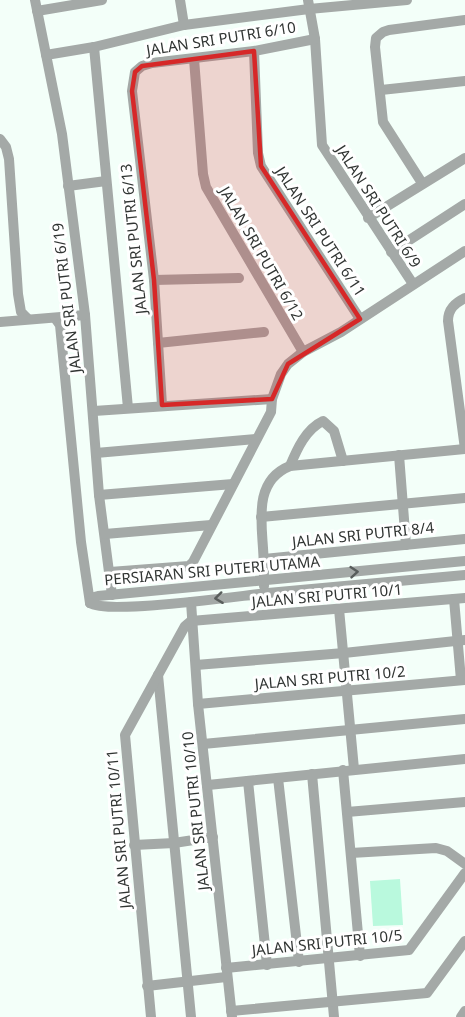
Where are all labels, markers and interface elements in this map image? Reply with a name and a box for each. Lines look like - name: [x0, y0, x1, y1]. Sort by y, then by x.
- street label: JALAN SRI PUTRI 6/10: [143, 16, 297, 60]
- street label: JALAN SRI PUTRI 6/9: [331, 139, 426, 271]
- street label: JALAN SRI PUTRI 6/11: [270, 161, 371, 300]
- street label: JALAN SRI PUTRI 6/13: [115, 163, 151, 317]
- street label: JALAN SRI PUTRI 6/12: [215, 181, 308, 323]
- street label: JALAN SRI PUTRI 6/19: [47, 222, 85, 376]
- street label: JALAN SRI PUTRI 8/4: [289, 517, 435, 552]
- street label: PERSIARAN SRI PUTERI UTAMA: [103, 551, 321, 589]
- one-way arrow: [350, 566, 359, 579]
- street label: JALAN SRI PUTRI 10/1: [249, 578, 403, 612]
- one-way arrow: [214, 592, 223, 604]
- street label: JALAN SRI PUTRI 10/2: [252, 660, 406, 694]
- street label: JALAN SRI PUTRI 10/10: [177, 731, 213, 893]
- street label: JALAN SRI PUTRI 10/11: [101, 749, 135, 911]
- street label: JALAN SRI PUTRI 10/5: [249, 924, 403, 960]

